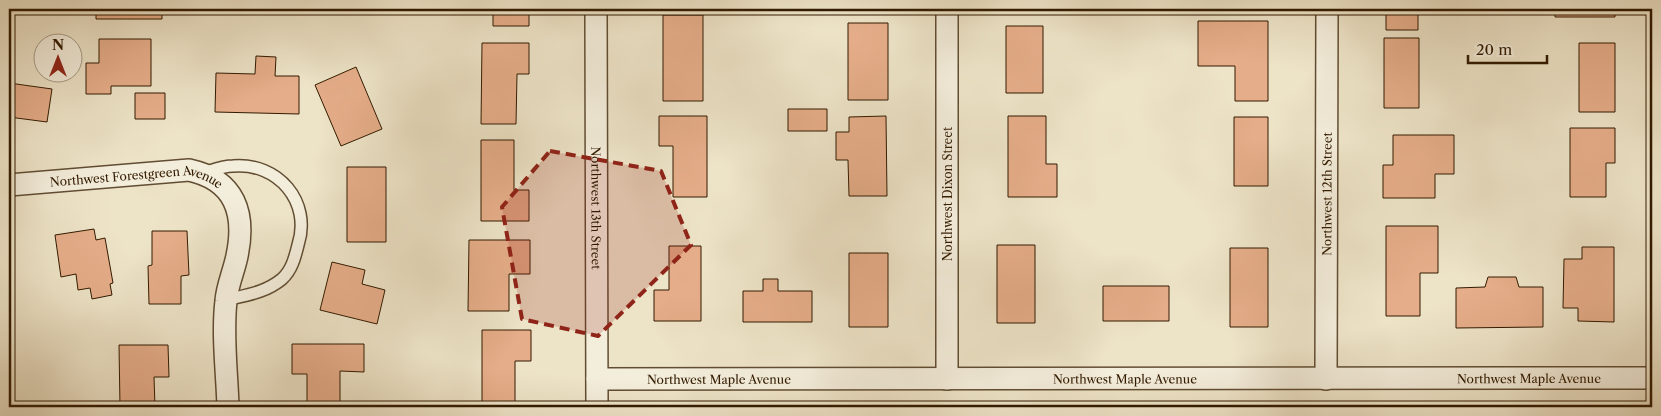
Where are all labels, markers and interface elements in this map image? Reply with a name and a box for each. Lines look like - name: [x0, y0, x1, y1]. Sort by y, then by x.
- north arrow: [32, 32, 82, 82]
- scale bar: [1468, 32, 1547, 64]
- text: N: [52, 36, 64, 54]
- text: 20 m: [1476, 40, 1512, 59]
- street label: Northwest Dixon Street: [940, 126, 955, 261]
- street label: Northwest 12th Street: [1319, 132, 1334, 256]
- street label: Northwest 13th Street: [589, 146, 604, 270]
- street label: Northwest Forestgreen Avenue: [49, 162, 227, 191]
- street label: Northwest Maple Avenue: [647, 371, 791, 386]
- street label: Northwest Maple Avenue: [1053, 371, 1197, 386]
- street label: Northwest Maple Avenue: [1457, 371, 1601, 386]

